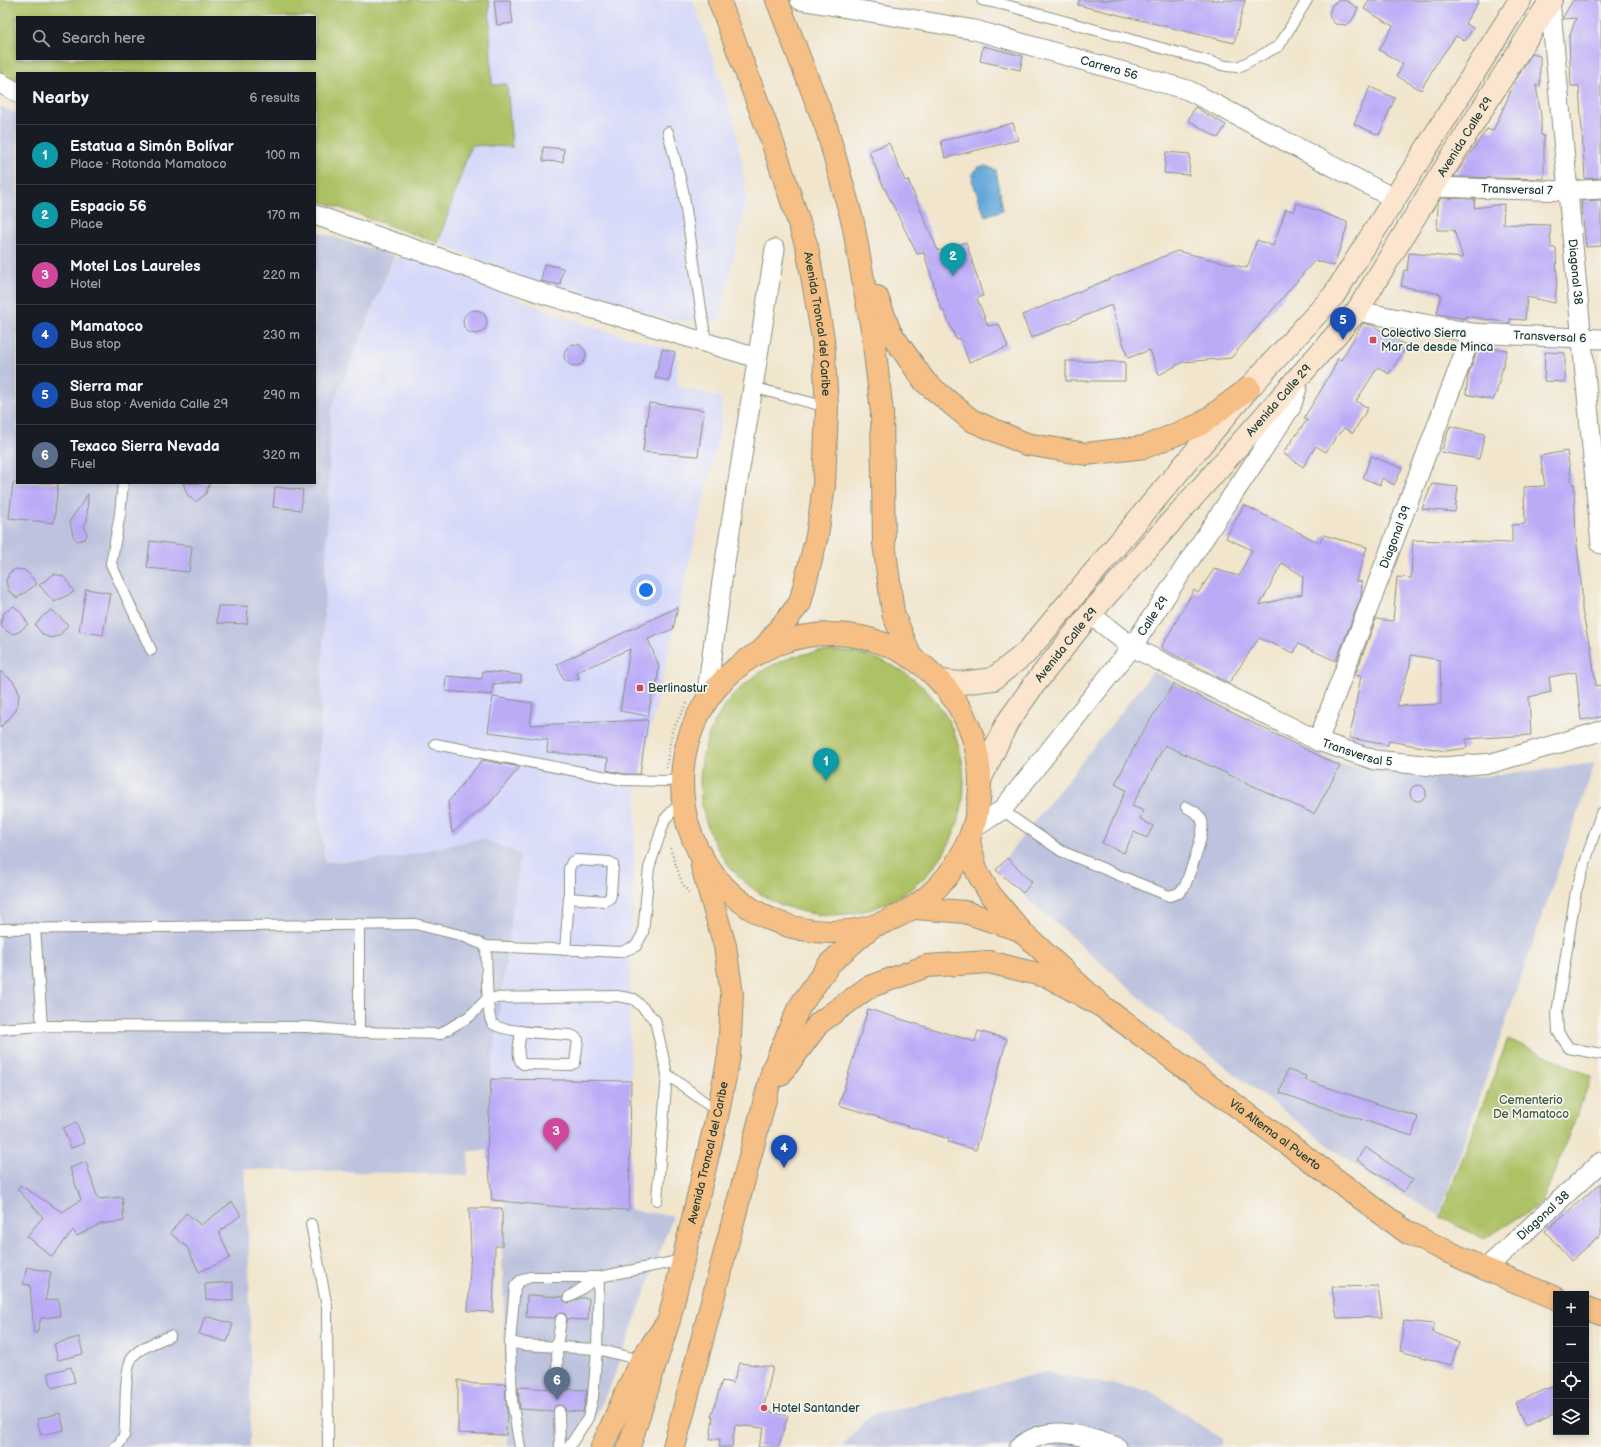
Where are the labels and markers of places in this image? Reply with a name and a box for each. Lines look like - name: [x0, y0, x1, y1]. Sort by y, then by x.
- pin: 2: [940, 243, 966, 276]
- pin: 5: [1330, 307, 1356, 340]
- place label: Colectivo Sierra Mar de desde Minca: [1381, 326, 1493, 355]
- marker: Colectivo Sierra Mar de desde Minca: [1368, 335, 1378, 345]
- place label: Berlinastur: [648, 681, 708, 696]
- marker: Berlinastur: [635, 683, 645, 693]
- pin: 1: [813, 748, 839, 781]
- pin: 3: [543, 1118, 569, 1151]
- pin: 4: [771, 1135, 797, 1168]
- pin: 6: [544, 1367, 570, 1400]
- place label: Hotel Santander: [772, 1401, 860, 1416]
- marker: Hotel Santander: [759, 1403, 769, 1413]

